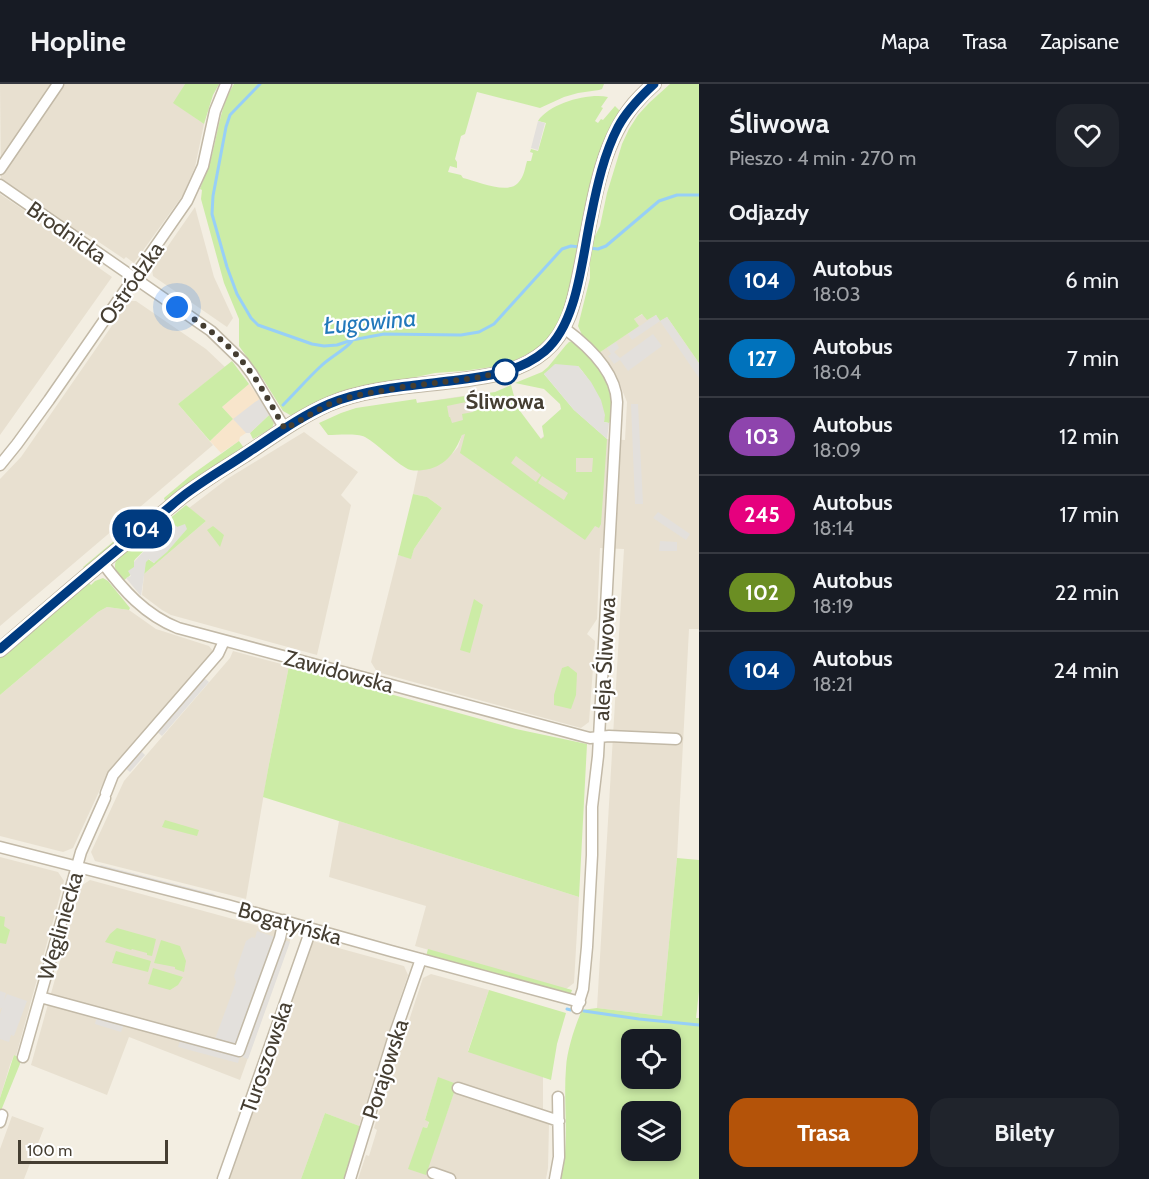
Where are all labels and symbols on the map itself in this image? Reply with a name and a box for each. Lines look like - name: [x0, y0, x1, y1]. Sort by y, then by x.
- street label: Brodnicka: [22, 195, 112, 270]
- street label: Ostródzka: [93, 236, 170, 330]
- your location: [162, 292, 192, 322]
- water label: Ługowina: [323, 303, 417, 340]
- marker: Śliwowa: [492, 359, 518, 385]
- place label: Śliwowa: [466, 388, 544, 415]
- line badge: 104: [108, 510, 176, 548]
- street label: aleja Śliwowa: [588, 596, 621, 722]
- street label: Zawidowska: [281, 644, 397, 699]
- street label: Węgliniecka: [32, 868, 89, 983]
- street label: Bogatyńska: [235, 896, 345, 951]
- street label: Turoszowska: [235, 997, 298, 1117]
- street label: Porajowska: [357, 1015, 414, 1123]
- scale bar: [18, 1137, 168, 1164]

